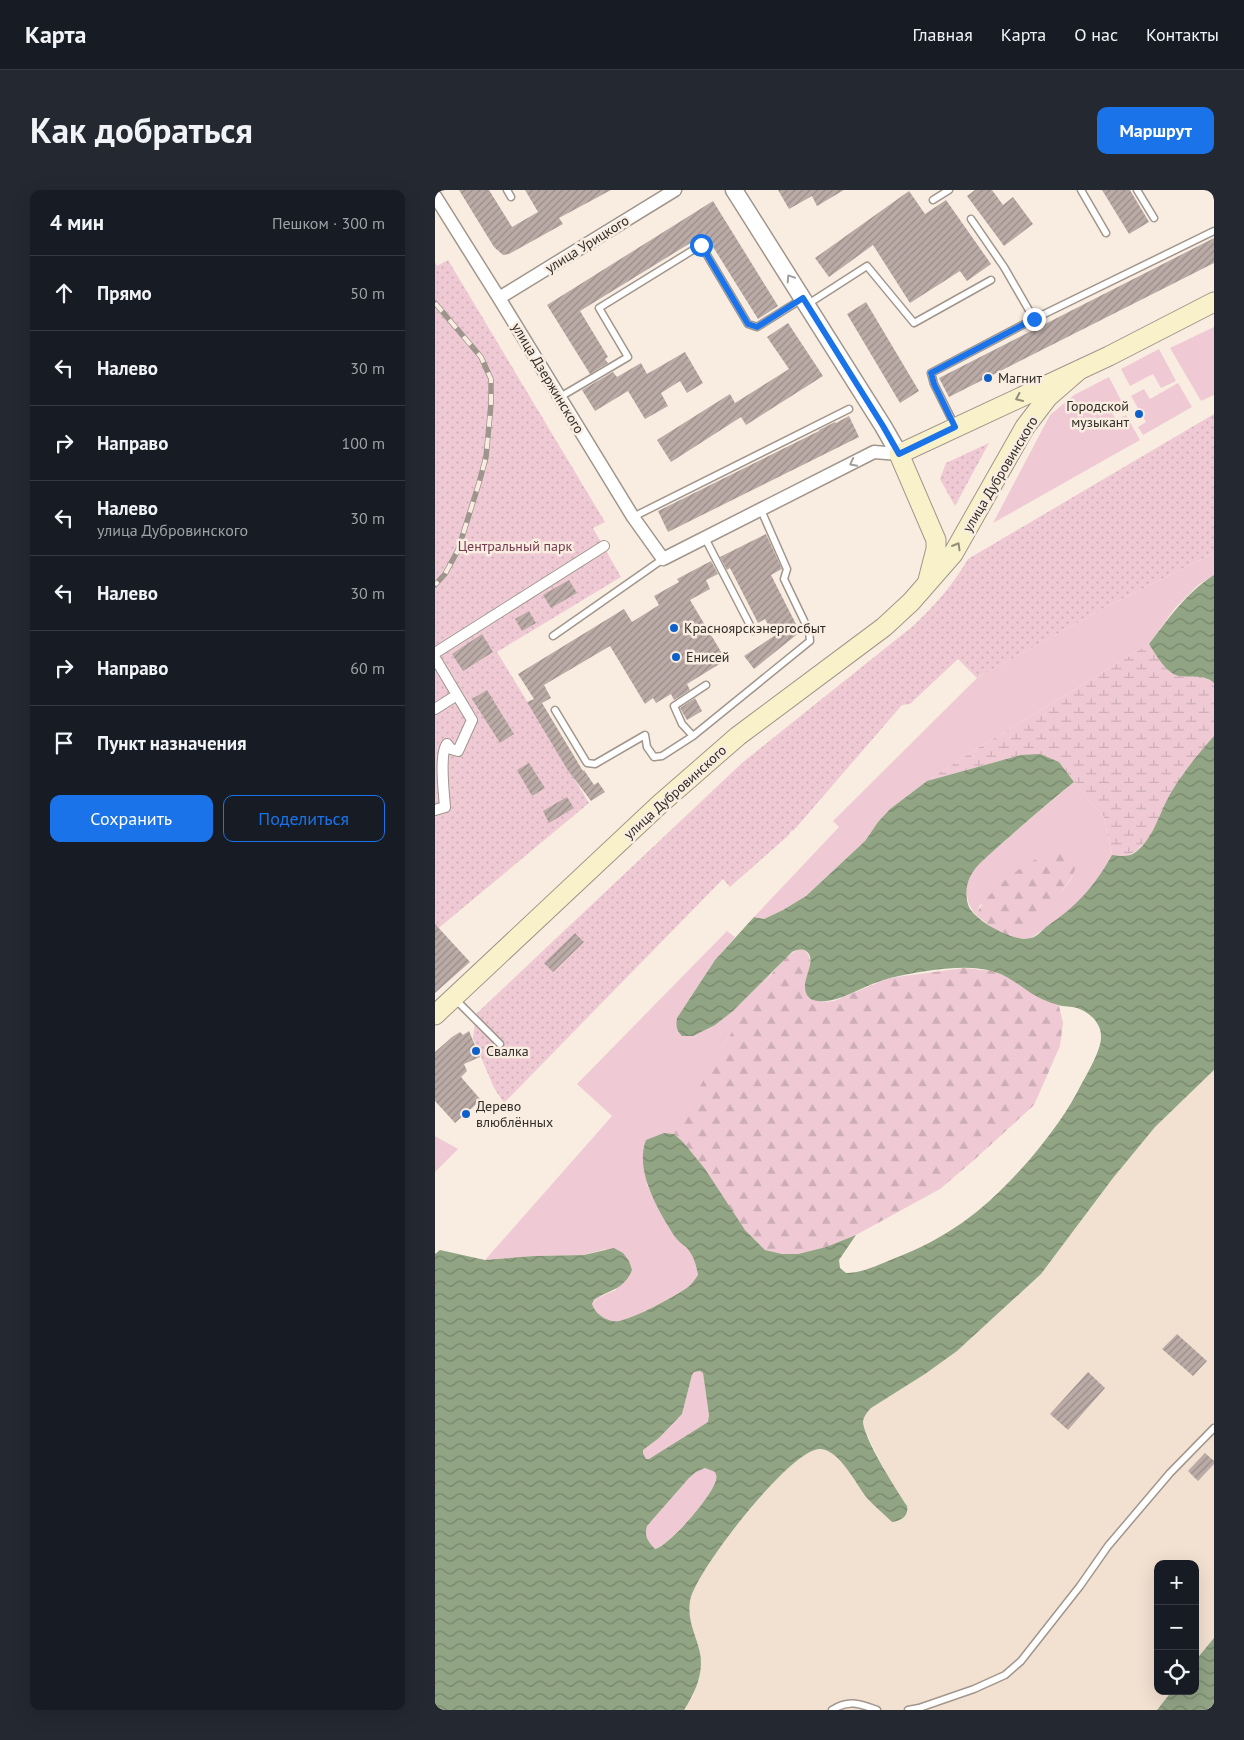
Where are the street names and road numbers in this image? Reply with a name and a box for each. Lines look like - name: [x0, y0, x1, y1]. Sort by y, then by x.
- street label: улица Урицкого: [542, 211, 632, 277]
- street label: улица Дзержинского: [508, 319, 588, 437]
- street label: улица Дубровинского: [958, 413, 1042, 535]
- street label: улица Дубровинского: [620, 741, 730, 843]

